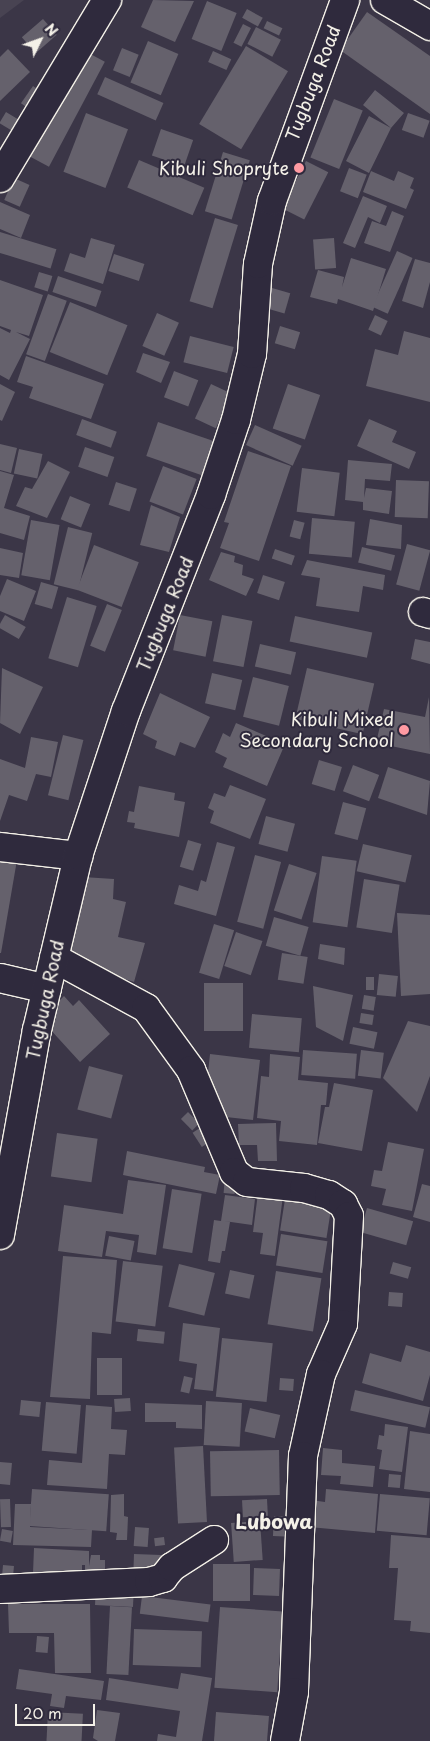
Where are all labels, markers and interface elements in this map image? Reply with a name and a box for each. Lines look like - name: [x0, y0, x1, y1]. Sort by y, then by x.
- north arrow: [15, 15, 65, 65]
- text: N: [40, 18, 63, 41]
- street label: Tugbuga Road: [281, 21, 345, 145]
- place label: Kibuli Shopryte: [159, 157, 289, 179]
- marker: Kibuli Shopryte: [293, 162, 305, 174]
- street label: Tugbuga Road: [132, 553, 198, 675]
- place label: Kibuli Mixed Secondary School: [239, 709, 394, 752]
- marker: Kibuli Mixed Secondary School: [398, 724, 410, 736]
- street label: Tugbuga Road: [22, 937, 68, 1063]
- district label: Lubowa: [235, 1509, 313, 1533]
- scale bar: [18, 1694, 98, 1726]
- text: 20 m: [23, 1701, 62, 1724]

